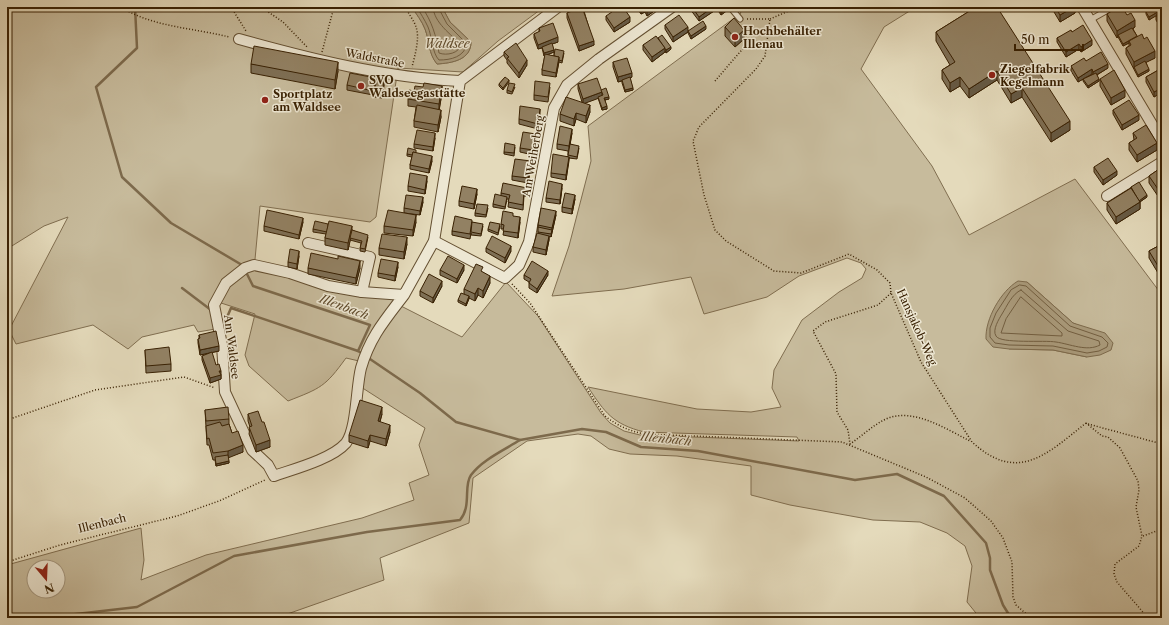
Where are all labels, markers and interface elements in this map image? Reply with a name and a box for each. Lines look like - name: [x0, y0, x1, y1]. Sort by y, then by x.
- place label: Hochbehälter Illenau: [743, 24, 822, 51]
- scale bar: [1015, 26, 1083, 52]
- marker: Hochbehälter Illenau: [730, 32, 740, 42]
- text: 50 m: [1021, 32, 1050, 47]
- water label: Waldsee: [425, 36, 471, 51]
- street label: Waldstraße: [343, 45, 406, 71]
- place label: Ziegelfabrik Kegelmann: [1000, 62, 1071, 89]
- marker: Ziegelfabrik Kegelmann: [987, 70, 997, 80]
- place label: SVO Waldseegasttätte: [368, 73, 466, 100]
- marker: SVO Waldseegasttätte: [356, 81, 366, 91]
- place label: Sportplatz am Waldsee: [273, 87, 341, 114]
- marker: Sportplatz am Waldsee: [260, 95, 270, 105]
- street label: Am Weiherberg: [519, 114, 547, 199]
- street label: Hansjakob-Weg: [894, 286, 940, 368]
- water label: Illenbach: [317, 290, 371, 322]
- street label: Am Waldsee: [221, 313, 243, 380]
- water label: Illenbach: [639, 428, 692, 449]
- street label: Illenbach: [77, 510, 127, 536]
- north arrow: [26, 559, 66, 599]
- text: N: [42, 580, 56, 597]

